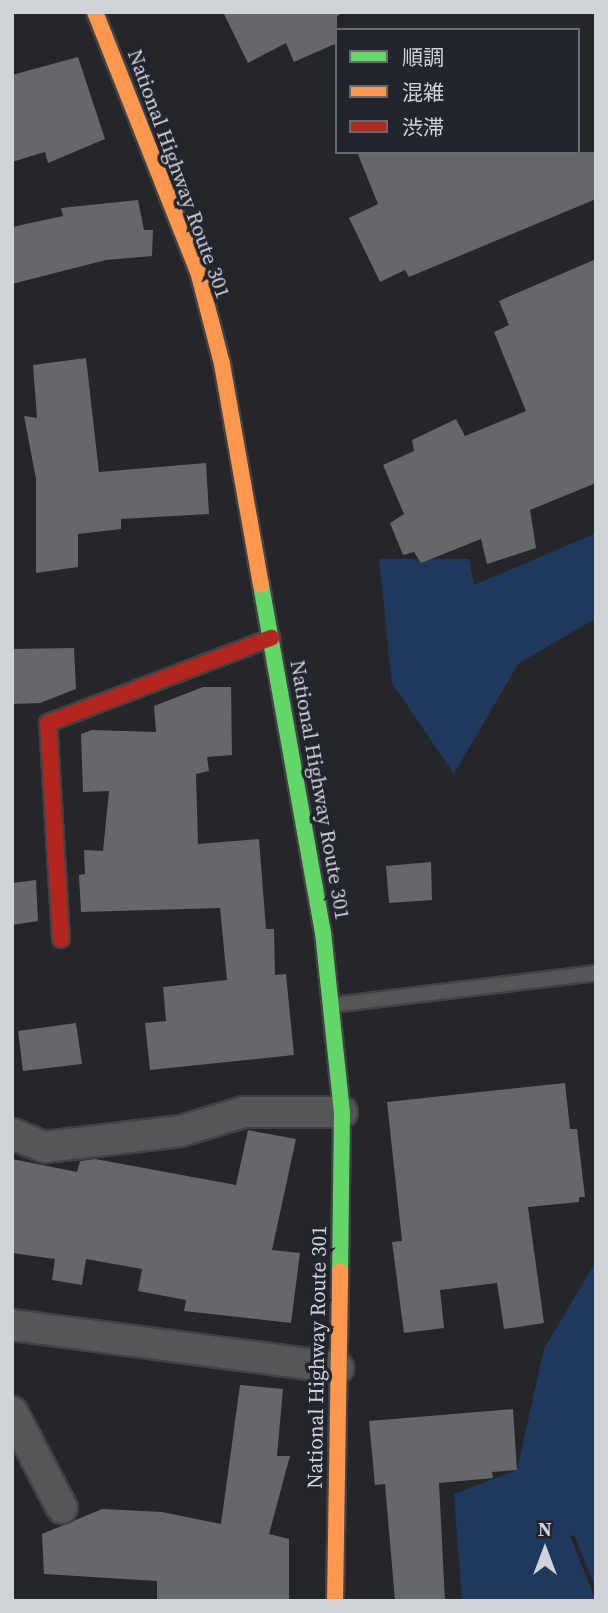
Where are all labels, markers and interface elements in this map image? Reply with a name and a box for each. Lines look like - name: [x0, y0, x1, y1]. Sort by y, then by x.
- legend: [335, 28, 580, 154]
- text: 順調: [402, 43, 444, 72]
- street label: National Highway Route 301: [122, 46, 236, 302]
- text: 混雑: [402, 78, 444, 107]
- text: 渋滞: [402, 113, 444, 142]
- street label: National Highway Route 301: [285, 658, 355, 922]
- street label: National Highway Route 301: [302, 1225, 332, 1489]
- north arrow: [510, 1515, 580, 1585]
- text: N: [538, 1516, 552, 1542]

